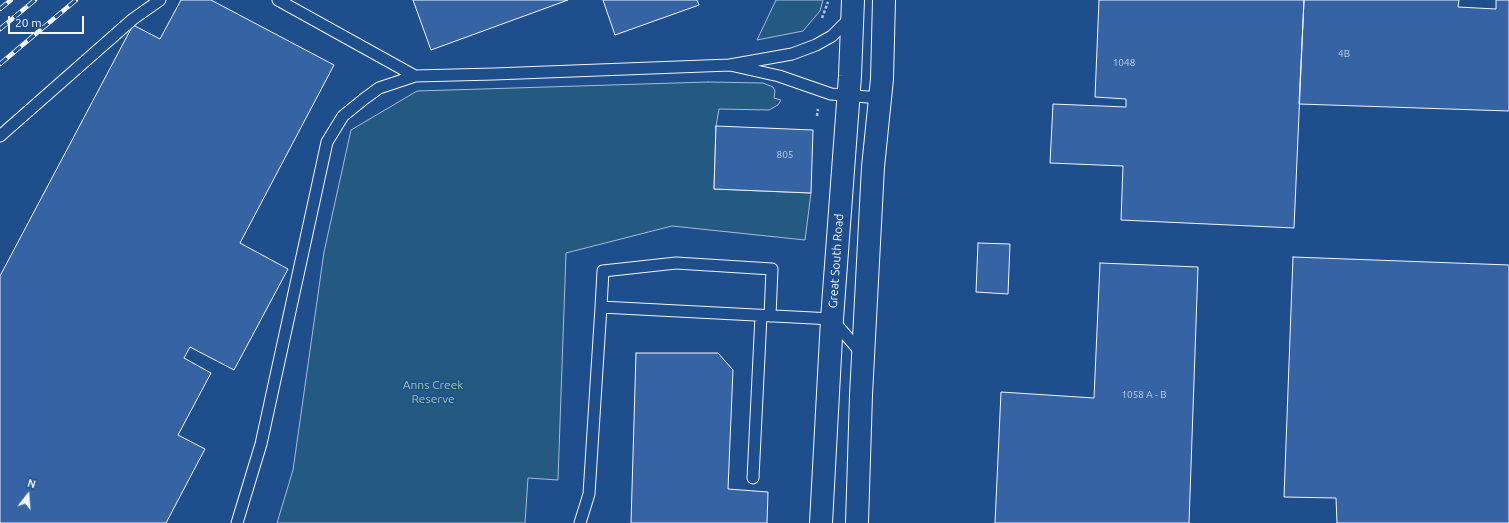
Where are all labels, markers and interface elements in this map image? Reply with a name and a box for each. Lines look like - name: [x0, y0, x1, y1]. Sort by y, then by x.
- scale bar: [10, 8, 86, 34]
- text: 20 m: [15, 16, 42, 29]
- house number: 4B: [1338, 48, 1350, 60]
- house number: 1048: [1113, 57, 1135, 69]
- house number: 805: [777, 149, 793, 161]
- street label: Great South Road: [826, 213, 846, 309]
- park label: Anns Creek Reserve: [403, 378, 463, 406]
- house number: 1058 A - B: [1121, 389, 1167, 401]
- north arrow: [8, 475, 48, 515]
- text: N: [26, 477, 37, 490]

